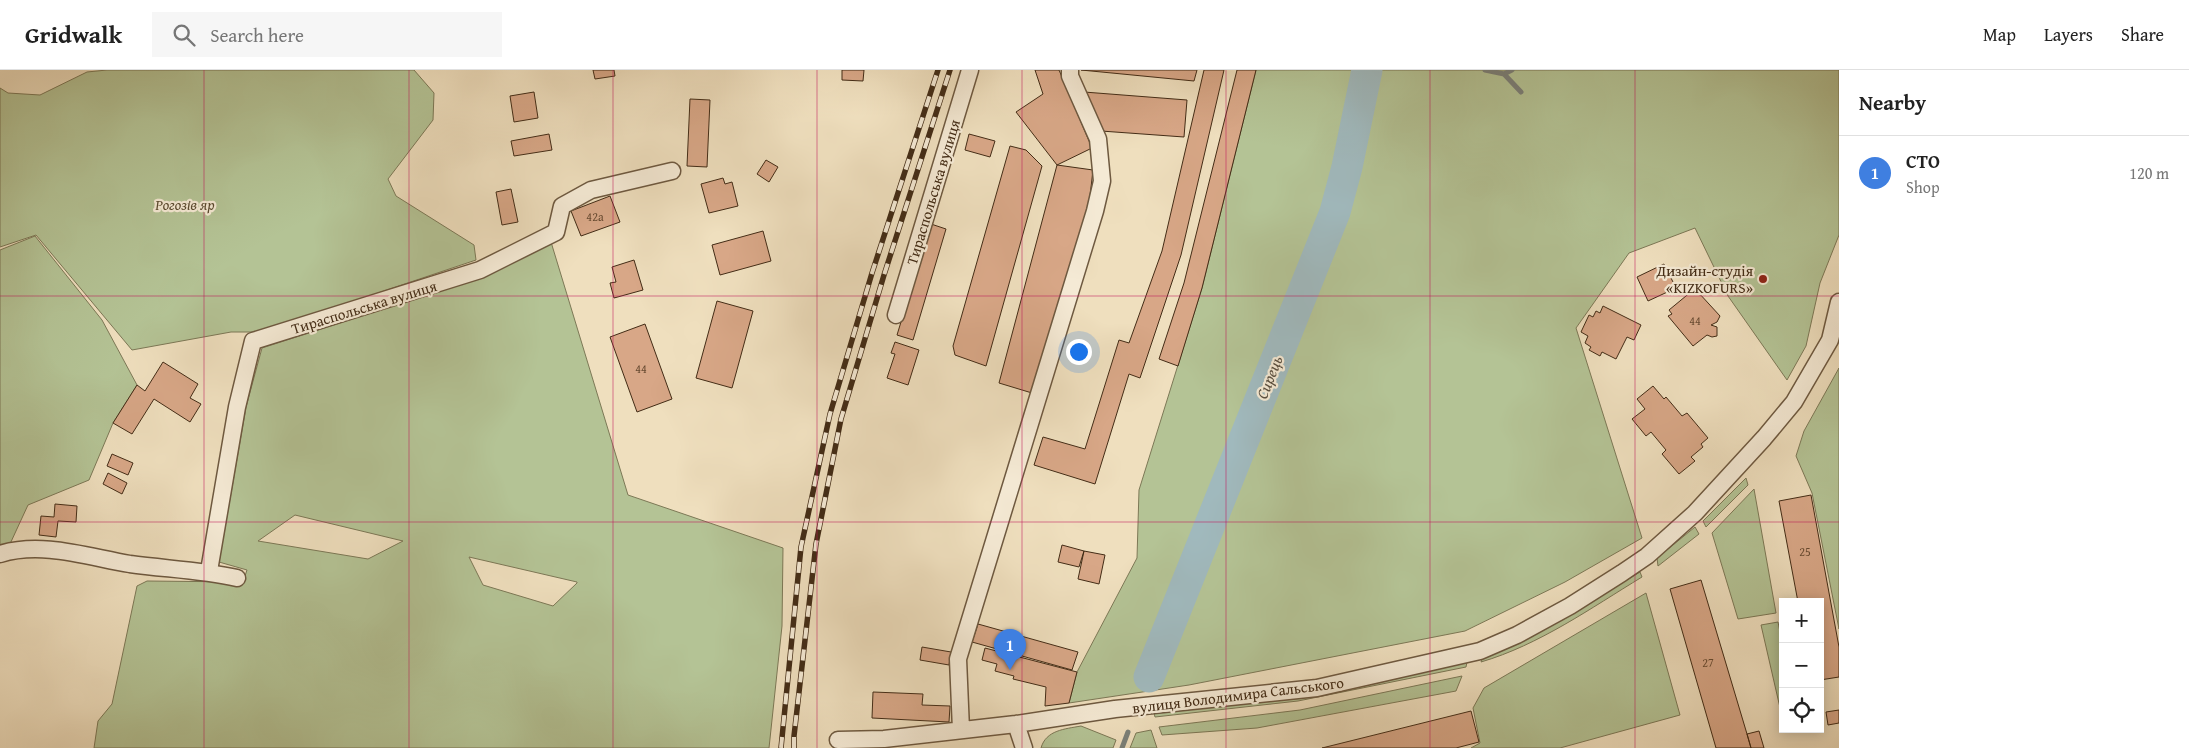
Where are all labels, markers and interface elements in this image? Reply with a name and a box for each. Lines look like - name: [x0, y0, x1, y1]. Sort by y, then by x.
- search box: [152, 12, 502, 57]
- text: Gridwalk: [25, 17, 122, 52]
- icon: search: [170, 21, 198, 49]
- text: Search here: [210, 21, 304, 49]
- text: Map: [1983, 21, 2016, 48]
- text: Layers: [2044, 21, 2093, 48]
- text: Share: [2121, 21, 2164, 48]
- text: Nearby: [1859, 87, 1926, 118]
- street label: Тираспольська вулиця: [901, 116, 965, 267]
- text: СТО: [1906, 147, 1940, 175]
- text: 1: [1871, 161, 1879, 185]
- text: 120 m: [2129, 161, 2169, 185]
- text: Shop: [1906, 175, 1940, 199]
- park label: Рогозів яр: [154, 194, 215, 215]
- house number: 42а: [586, 208, 604, 225]
- place label: Дизайн-студія «KIZKOFURS»: [1656, 260, 1753, 298]
- marker: Дизайн-студія «KIZKOFURS»: [1757, 273, 1769, 285]
- street label: Тираспольська вулиця: [289, 275, 440, 339]
- house number: 44: [1689, 312, 1701, 329]
- your location: [1066, 339, 1092, 365]
- water label: Сирець: [1249, 351, 1289, 402]
- house number: 44: [635, 360, 647, 377]
- house number: 25: [1799, 543, 1811, 560]
- map controls: [1779, 598, 1824, 733]
- button: +: [1779, 598, 1824, 643]
- pin: 1: [994, 629, 1026, 670]
- button: −: [1779, 643, 1824, 688]
- house number: 27: [1702, 654, 1714, 671]
- street label: вулиця Володимира Сальського: [1131, 672, 1345, 718]
- button: locate: [1779, 688, 1824, 733]

